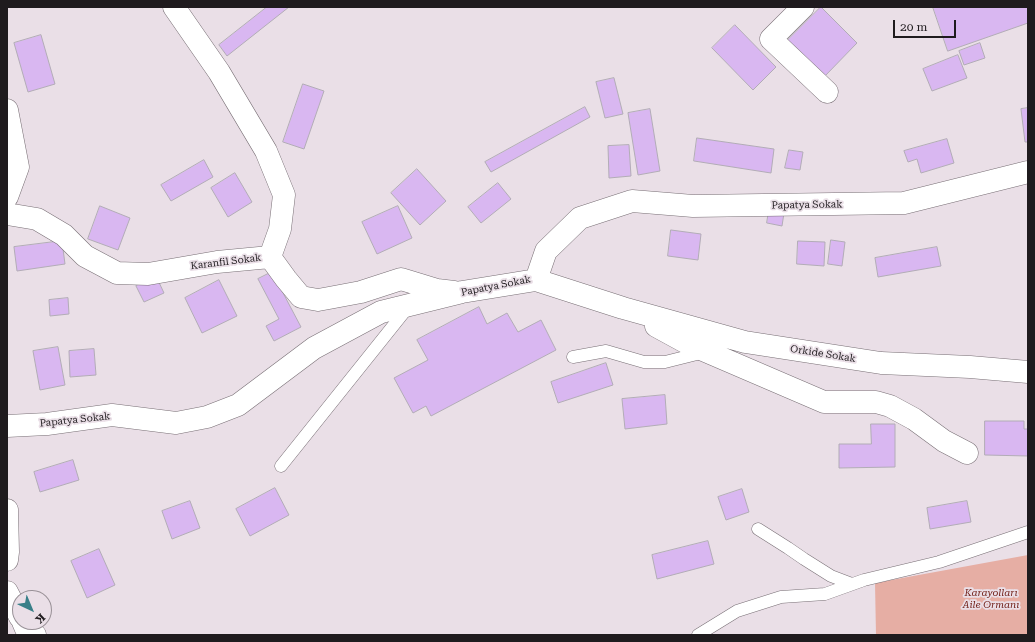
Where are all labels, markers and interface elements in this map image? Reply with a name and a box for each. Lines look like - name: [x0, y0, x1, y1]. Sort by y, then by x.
- scale bar: [895, 12, 958, 38]
- text: 20 m: [900, 20, 927, 34]
- street label: Papatya Sokak: [771, 198, 843, 212]
- street label: Karanfil Sokak: [190, 252, 262, 272]
- street label: Papatya Sokak: [460, 273, 532, 299]
- street label: Orkide Sokak: [789, 343, 857, 365]
- street label: Papatya Sokak: [39, 410, 111, 430]
- park label: Karayolları Aile Ormanı: [963, 587, 1019, 610]
- north arrow: [12, 590, 52, 630]
- text: K: [32, 611, 48, 626]

